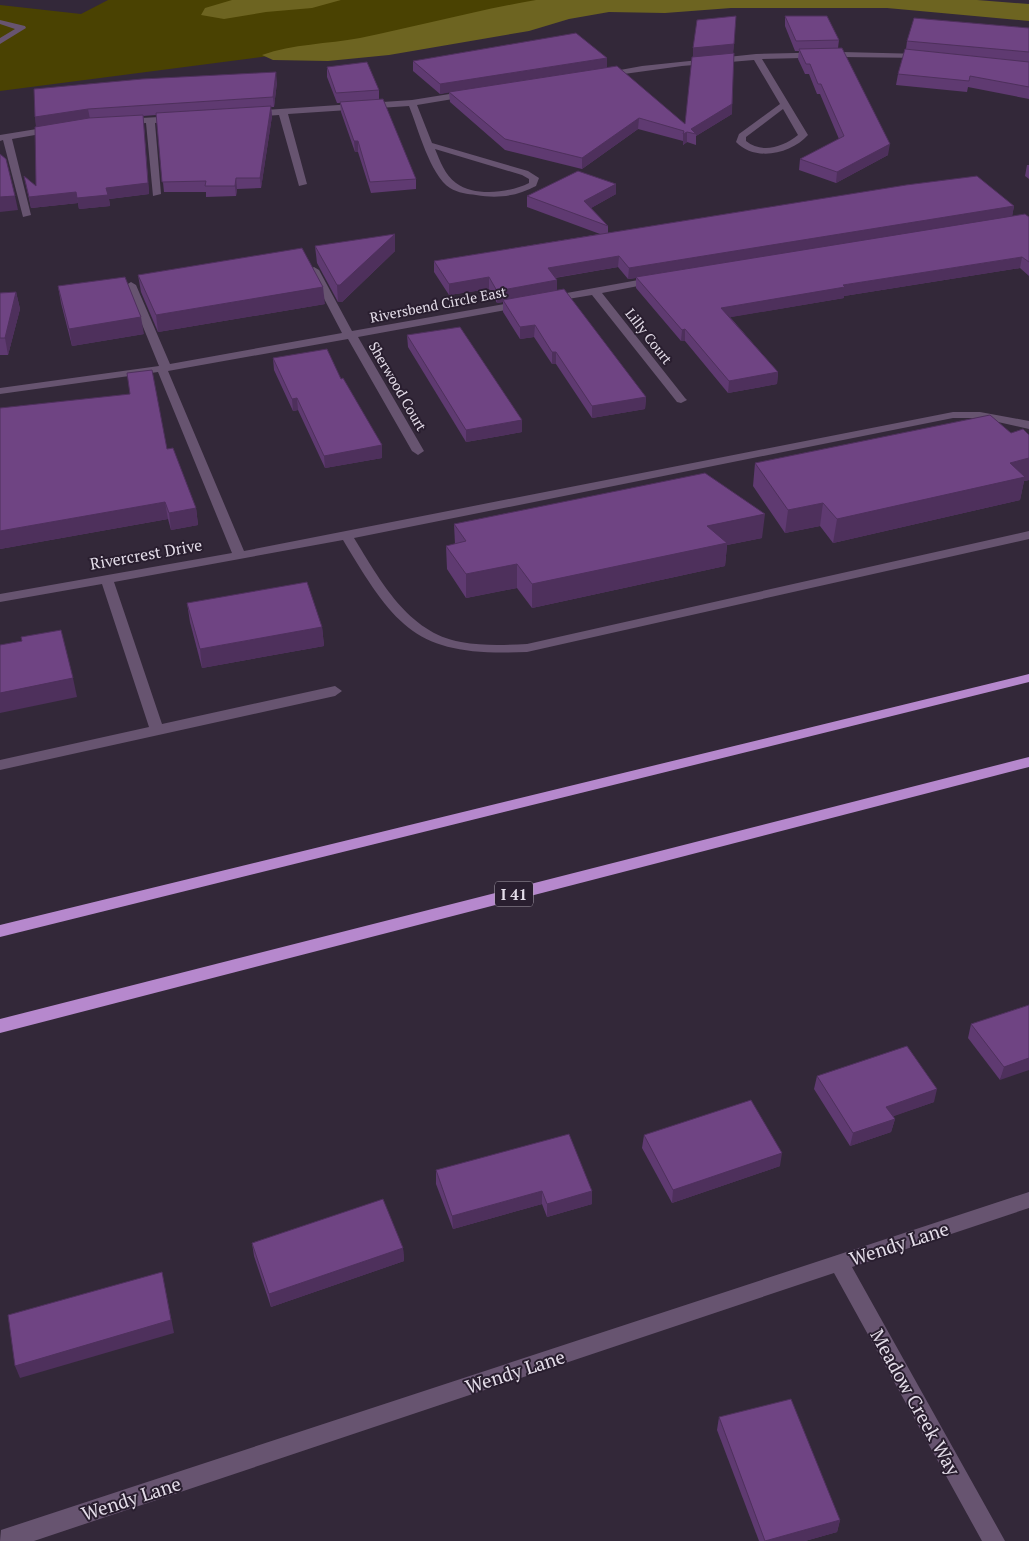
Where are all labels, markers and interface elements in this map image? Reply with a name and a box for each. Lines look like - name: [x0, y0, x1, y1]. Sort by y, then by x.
- street label: Riversbend Circle East: [368, 281, 509, 327]
- street label: Lilly Court: [621, 304, 677, 368]
- street label: Sherwood Court: [365, 338, 432, 435]
- street label: Rivercrest Drive: [88, 533, 204, 575]
- road number: I 41: [495, 882, 533, 906]
- street label: Wendy Lane: [846, 1215, 952, 1271]
- street label: Meadow Creek Way: [865, 1324, 967, 1480]
- street label: Wendy Lane: [462, 1343, 568, 1399]
- street label: Wendy Lane: [78, 1470, 184, 1526]

